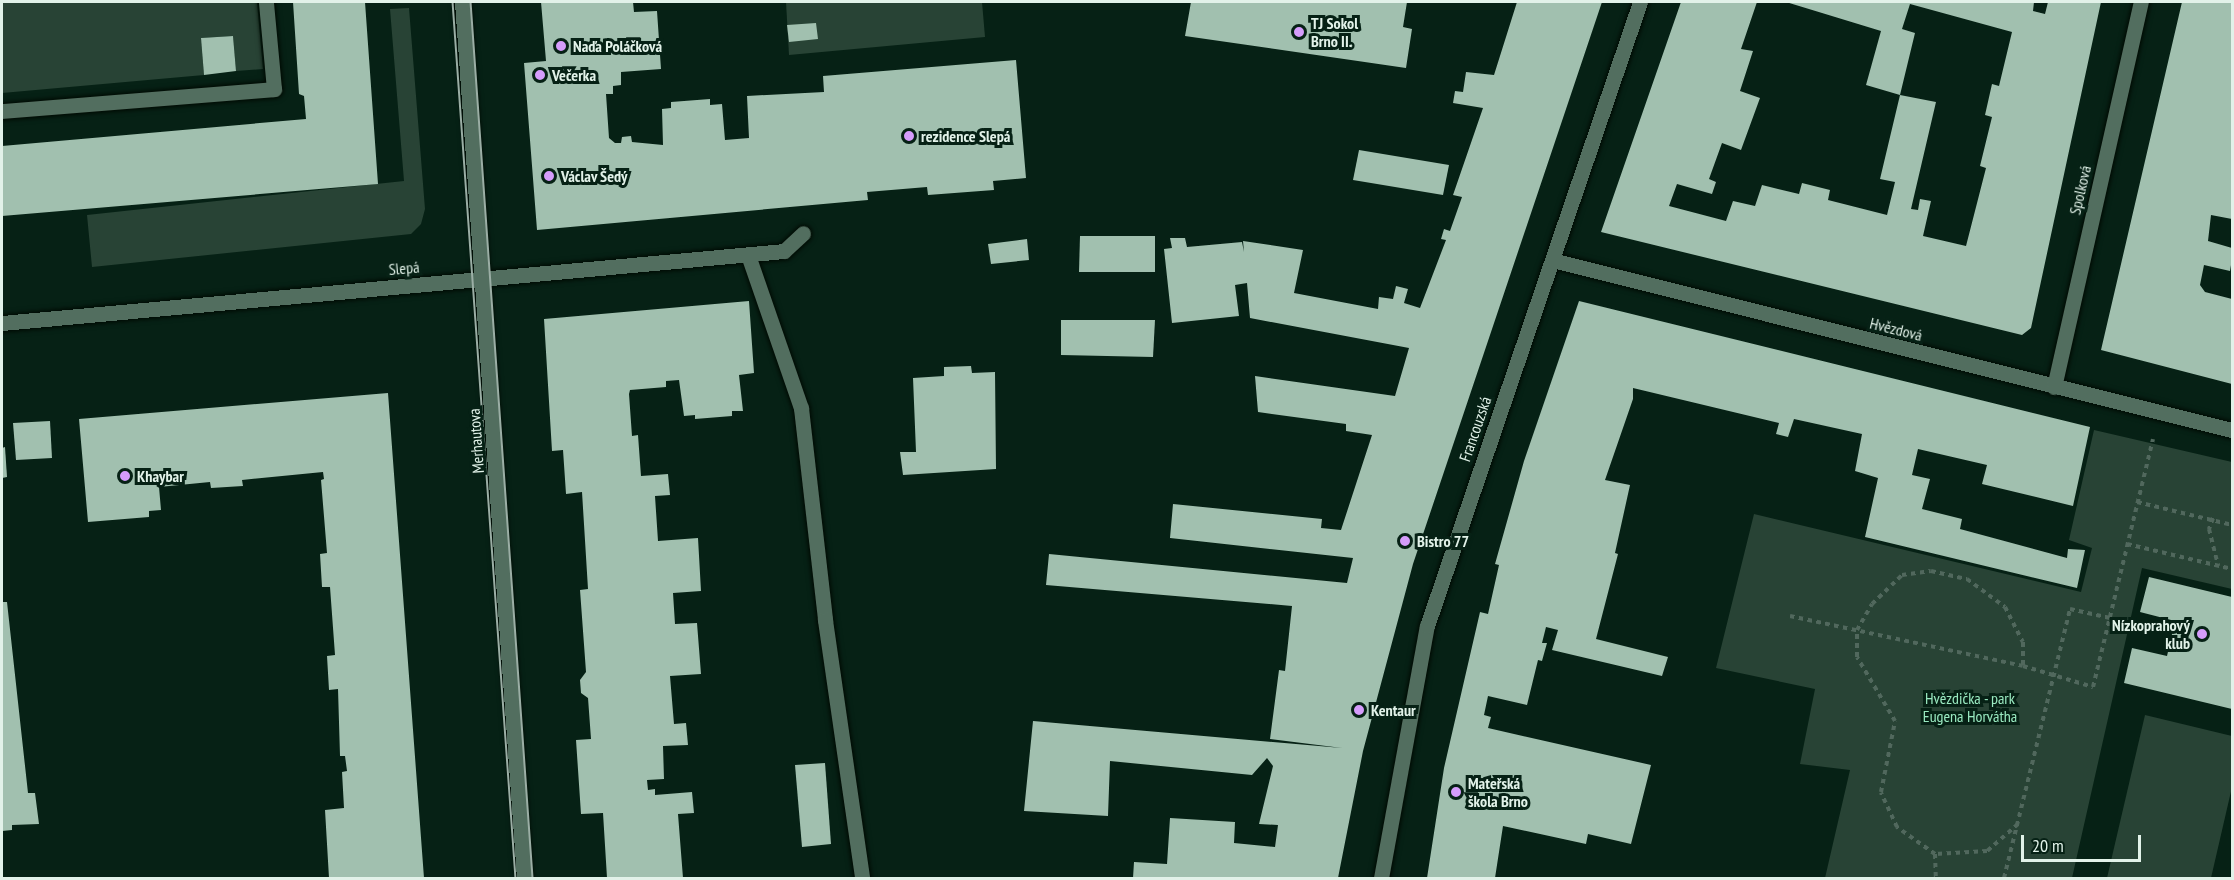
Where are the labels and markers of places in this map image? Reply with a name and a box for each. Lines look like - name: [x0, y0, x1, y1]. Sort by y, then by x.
- place label: TJ Sokol Brno II.: [1311, 13, 1358, 51]
- marker: TJ Sokol Brno II.: [1292, 25, 1306, 39]
- place label: Naďa Poláčková: [573, 36, 662, 56]
- marker: Naďa Poláčková: [554, 39, 568, 53]
- place label: Večerka: [552, 65, 596, 85]
- marker: Večerka: [533, 68, 547, 82]
- place label: rezidence Slepá: [921, 126, 1010, 146]
- marker: rezidence Slepá: [902, 129, 916, 143]
- place label: Václav Šedý: [561, 166, 628, 186]
- marker: Václav Šedý: [542, 169, 556, 183]
- place label: Khaybar: [137, 466, 184, 486]
- marker: Khaybar: [118, 469, 132, 483]
- place label: Bistro 77: [1417, 531, 1469, 551]
- marker: Bistro 77: [1398, 534, 1412, 548]
- place label: Nízkoprahový klub: [2112, 615, 2190, 653]
- marker: Nízkoprahový klub: [2195, 627, 2209, 641]
- place label: Kentaur: [1371, 700, 1416, 720]
- marker: Kentaur: [1352, 703, 1366, 717]
- place label: Mateřská škola Brno: [1468, 773, 1528, 811]
- marker: Mateřská škola Brno: [1449, 785, 1463, 799]

